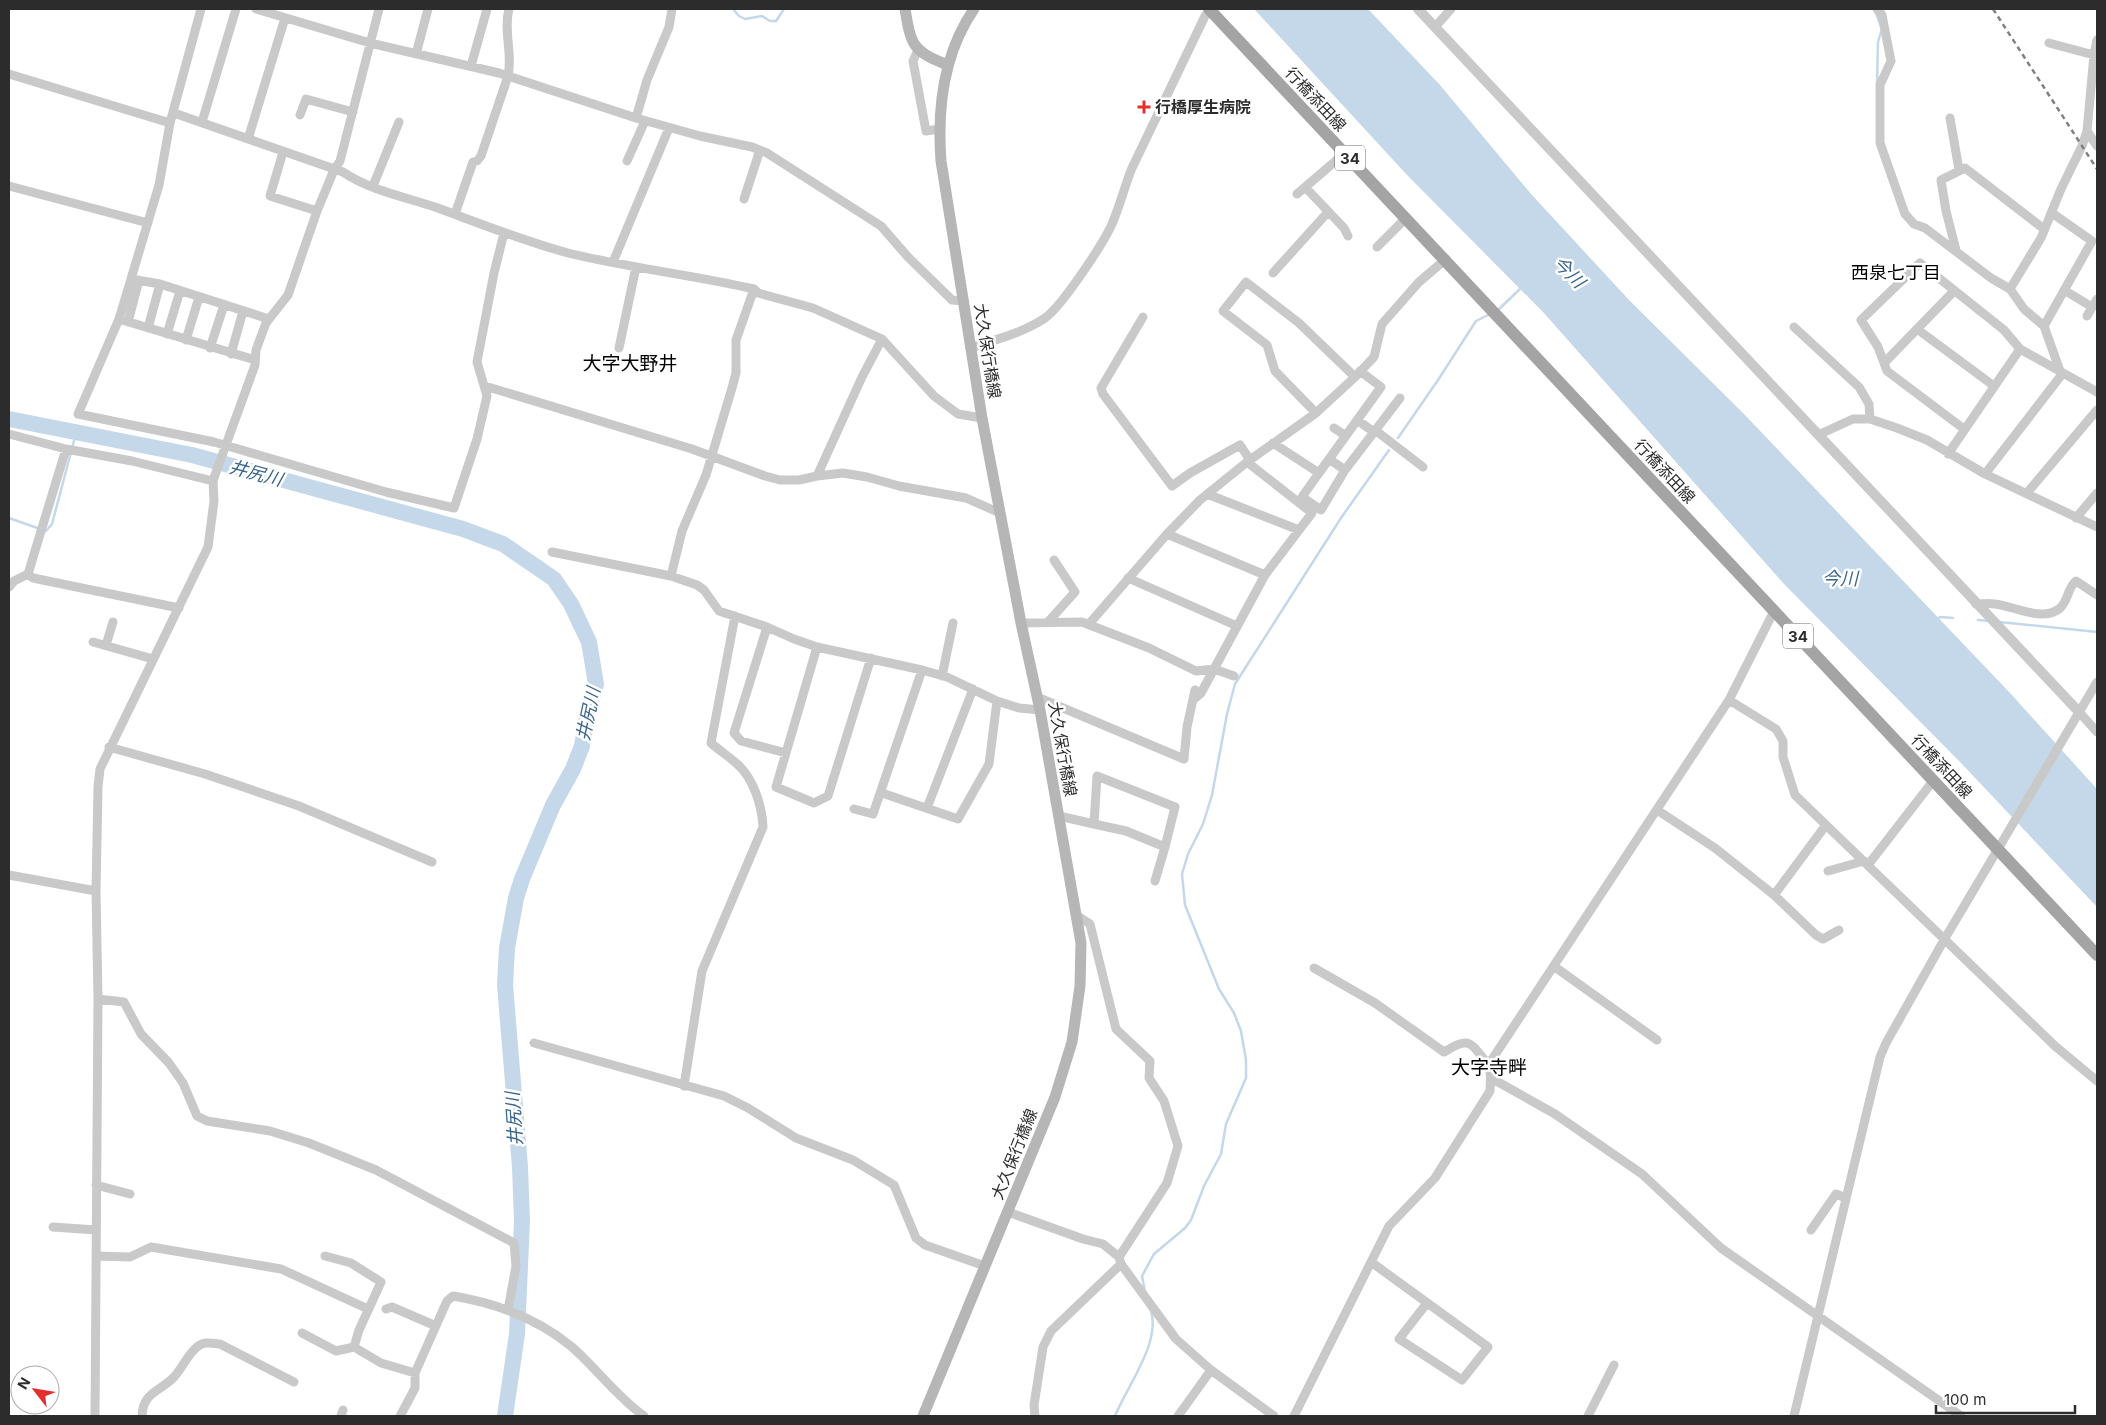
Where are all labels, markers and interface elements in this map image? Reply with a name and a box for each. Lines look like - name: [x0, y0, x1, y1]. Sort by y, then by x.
- street label: 行橋添田線: [1281, 63, 1351, 135]
- place label: 行橋厚生病院: [1155, 97, 1251, 117]
- marker: 行橋厚生病院: [1137, 100, 1151, 114]
- road number: 34: [1335, 146, 1365, 170]
- water label: 今川: [1549, 252, 1591, 294]
- district label: 西泉七丁目: [1851, 262, 1941, 283]
- street label: 大久保行橋線: [971, 302, 1005, 400]
- district label: 大字大野井: [582, 352, 678, 375]
- street label: 行橋添田線: [1630, 435, 1700, 507]
- water label: 井尻川: [227, 456, 287, 491]
- water label: 今川: [1822, 568, 1860, 589]
- road number: 34: [1783, 624, 1813, 648]
- water label: 井尻川: [572, 683, 604, 743]
- street label: 大久保行橋線: [1045, 700, 1081, 798]
- street label: 行橋添田線: [1907, 730, 1977, 802]
- district label: 大字寺畔: [1451, 1056, 1527, 1079]
- water label: 井尻川: [502, 1089, 526, 1147]
- street label: 大久保行橋線: [987, 1106, 1041, 1202]
- north arrow: [10, 1365, 60, 1415]
- text: N: [13, 1374, 33, 1392]
- scale bar: [1936, 1382, 2075, 1414]
- text: 100 m: [1944, 1390, 1986, 1409]

